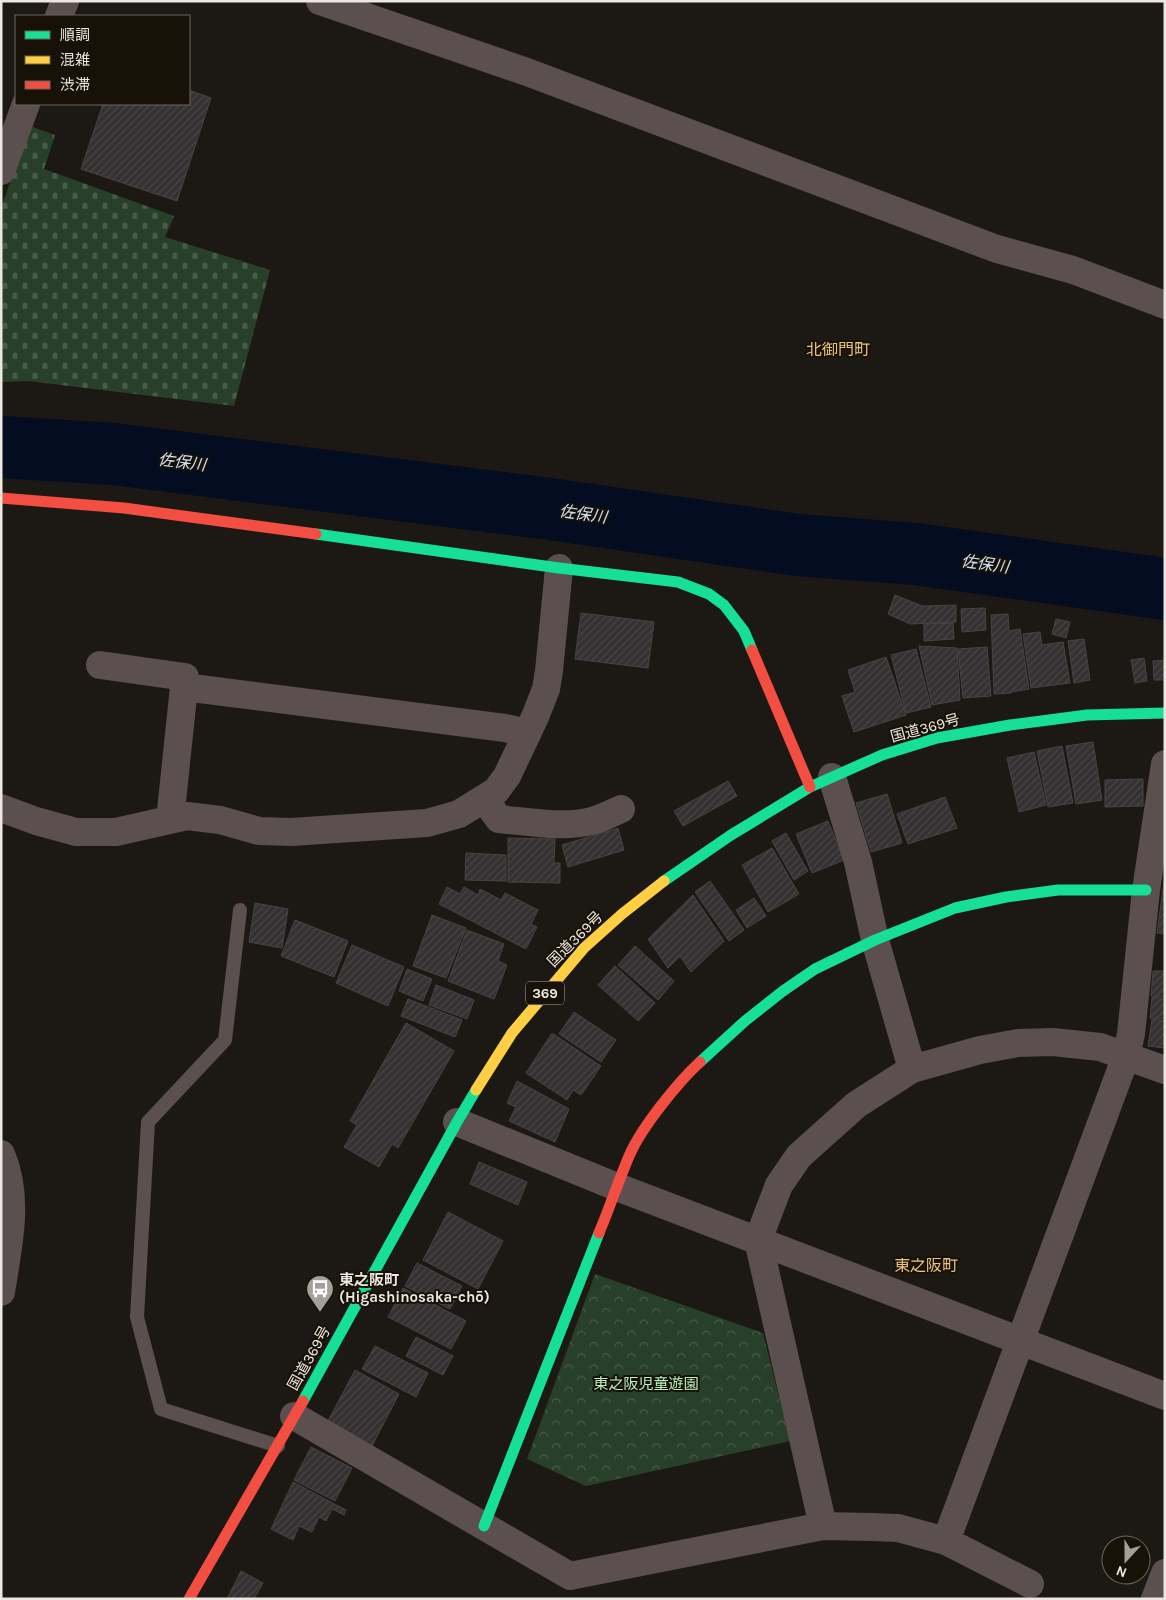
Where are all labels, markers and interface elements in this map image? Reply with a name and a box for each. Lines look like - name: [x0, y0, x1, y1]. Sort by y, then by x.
- legend: [15, 15, 190, 105]
- text: 順調: [60, 26, 90, 44]
- text: 混雑: [60, 51, 90, 69]
- text: 渋滞: [60, 76, 90, 94]
- district label: 北御門町: [806, 340, 870, 359]
- water label: 佐保川: [157, 450, 209, 475]
- water label: 佐保川: [558, 501, 610, 527]
- water label: 佐保川: [960, 551, 1012, 577]
- street label: 国道369号: [888, 710, 962, 746]
- street label: 国道369号: [543, 907, 607, 971]
- road number: 369: [526, 981, 564, 1004]
- district label: 東之阪町: [894, 1256, 958, 1275]
- place label: 東之阪町 (Higashinosaka-chō): [339, 1271, 490, 1306]
- bus stop icon: 東之阪町 (Higashinosaka-chō): [305, 1274, 335, 1313]
- street label: 国道369号: [284, 1323, 334, 1393]
- park label: 東之阪児童遊園: [593, 1375, 699, 1393]
- north arrow: [1101, 1535, 1151, 1585]
- text: N: [1114, 1562, 1129, 1581]

